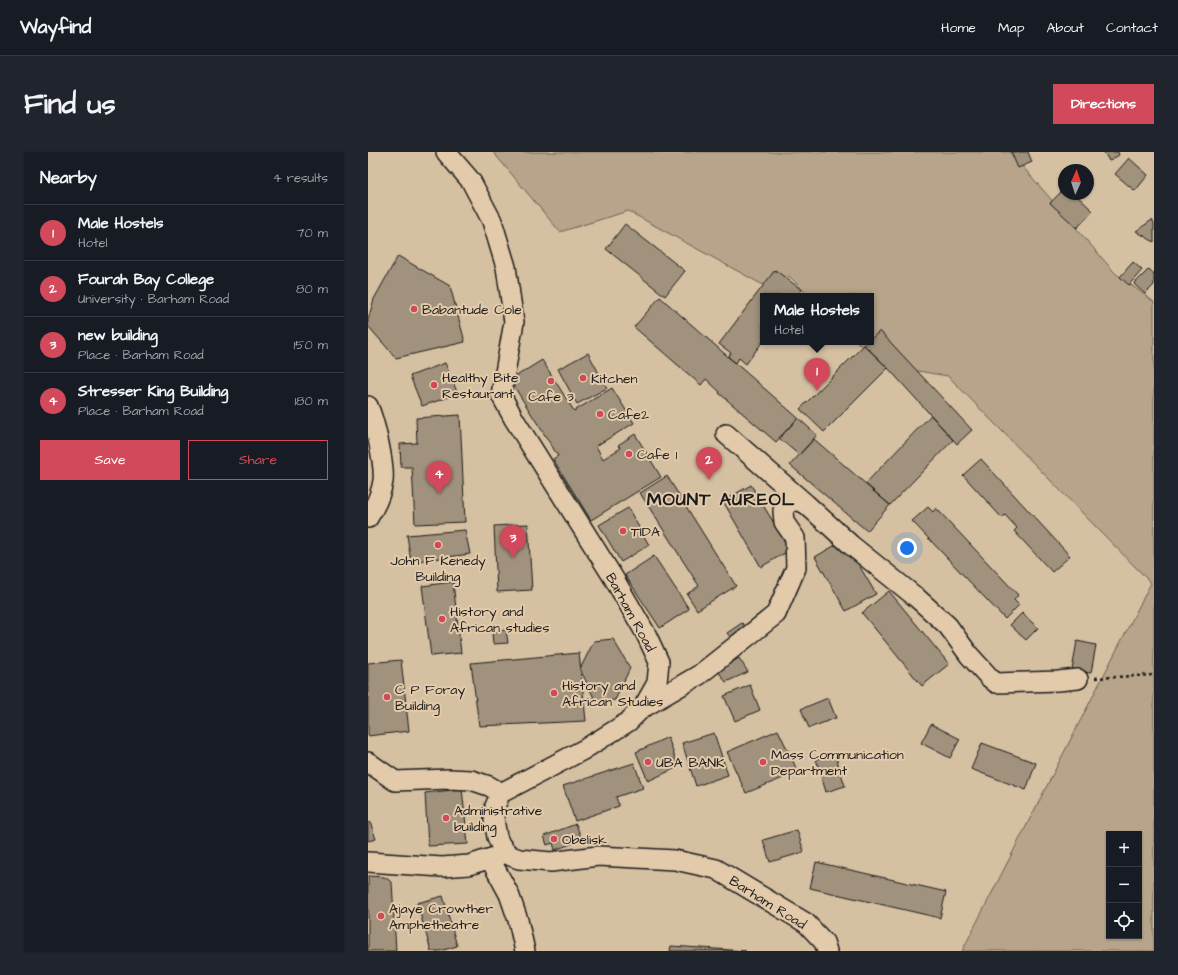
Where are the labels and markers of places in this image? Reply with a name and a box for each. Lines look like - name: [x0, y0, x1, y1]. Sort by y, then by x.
- place label: Babantude Cole: [422, 300, 522, 320]
- marker: Babantude Cole: [409, 304, 419, 314]
- pin: 1: [804, 358, 830, 391]
- place label: Healthy Bite Restaurant: [442, 368, 519, 404]
- place label: Kitchen: [591, 369, 638, 389]
- marker: Kitchen: [578, 373, 588, 383]
- marker: Cafe 3: [546, 376, 556, 386]
- marker: Healthy Bite Restaurant: [429, 380, 439, 390]
- place label: Cafe 3: [528, 387, 574, 407]
- place label: Cafe2: [608, 405, 649, 425]
- marker: Cafe2: [595, 409, 605, 419]
- place label: Cafe 1: [637, 445, 678, 465]
- pin: 2: [696, 447, 722, 480]
- marker: Cafe 1: [624, 449, 634, 459]
- pin: 4: [426, 461, 452, 494]
- place label: TIDA: [631, 522, 660, 542]
- pin: 3: [500, 525, 526, 558]
- marker: TIDA: [618, 526, 628, 536]
- marker: John F Kenedy Building: [433, 540, 443, 550]
- place label: John F Kenedy Building: [390, 551, 486, 587]
- place label: History and African studies: [450, 602, 549, 638]
- marker: History and African studies: [437, 614, 447, 624]
- place label: History and African Studies: [562, 676, 663, 712]
- place label: C P Foray Building: [395, 680, 465, 716]
- marker: History and African Studies: [549, 688, 559, 698]
- marker: C P Foray Building: [382, 692, 392, 702]
- place label: Mass Communication Department: [771, 745, 904, 781]
- place label: UBA BANK: [656, 753, 725, 773]
- marker: UBA BANK: [643, 757, 653, 767]
- marker: Mass Communication Department: [758, 757, 768, 767]
- place label: Administrative building: [454, 801, 543, 837]
- marker: Administrative building: [441, 813, 451, 823]
- place label: Obelisk: [562, 830, 607, 850]
- marker: Obelisk: [549, 834, 559, 844]
- place label: Ajaye Crowther Amphetheatre: [389, 899, 493, 935]
- marker: Ajaye Crowther Amphetheatre: [376, 911, 386, 921]

